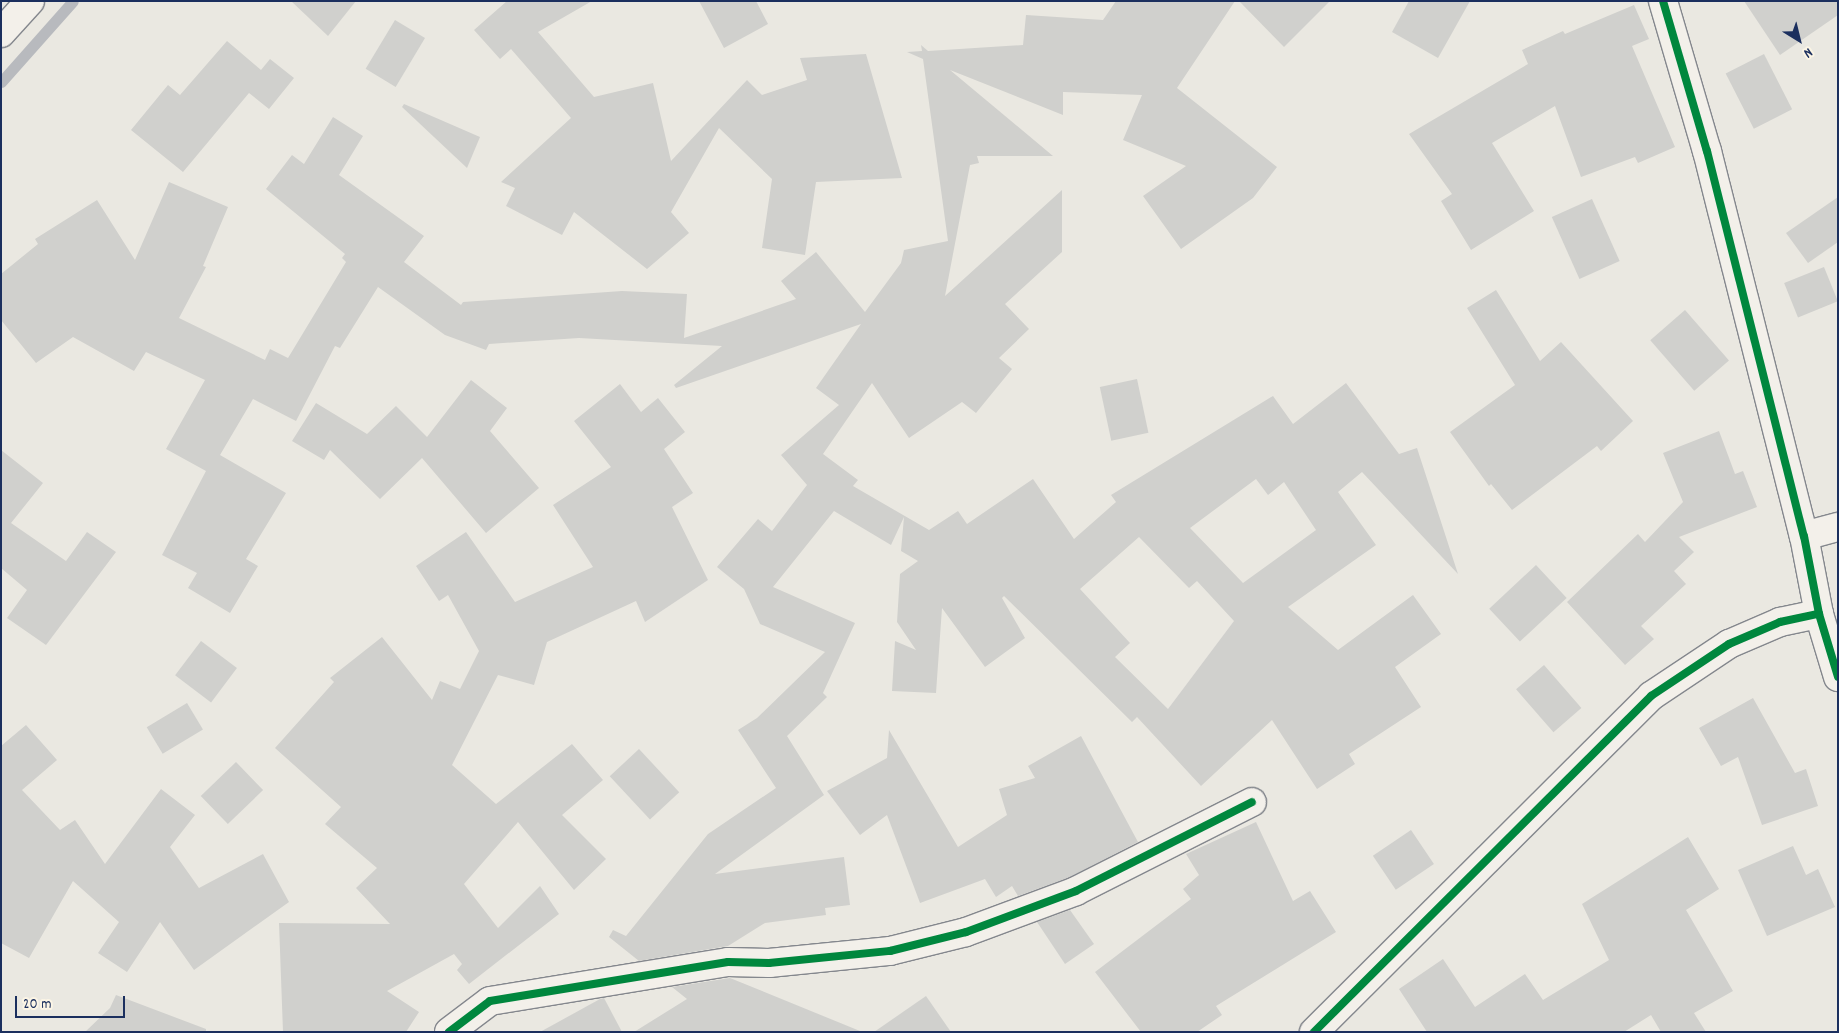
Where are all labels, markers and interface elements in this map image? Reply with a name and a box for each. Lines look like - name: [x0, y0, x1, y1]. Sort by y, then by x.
- north arrow: [1774, 15, 1824, 65]
- text: N: [1799, 42, 1817, 62]
- scale bar: [18, 986, 128, 1018]
- text: 20 m: [23, 994, 51, 1016]

